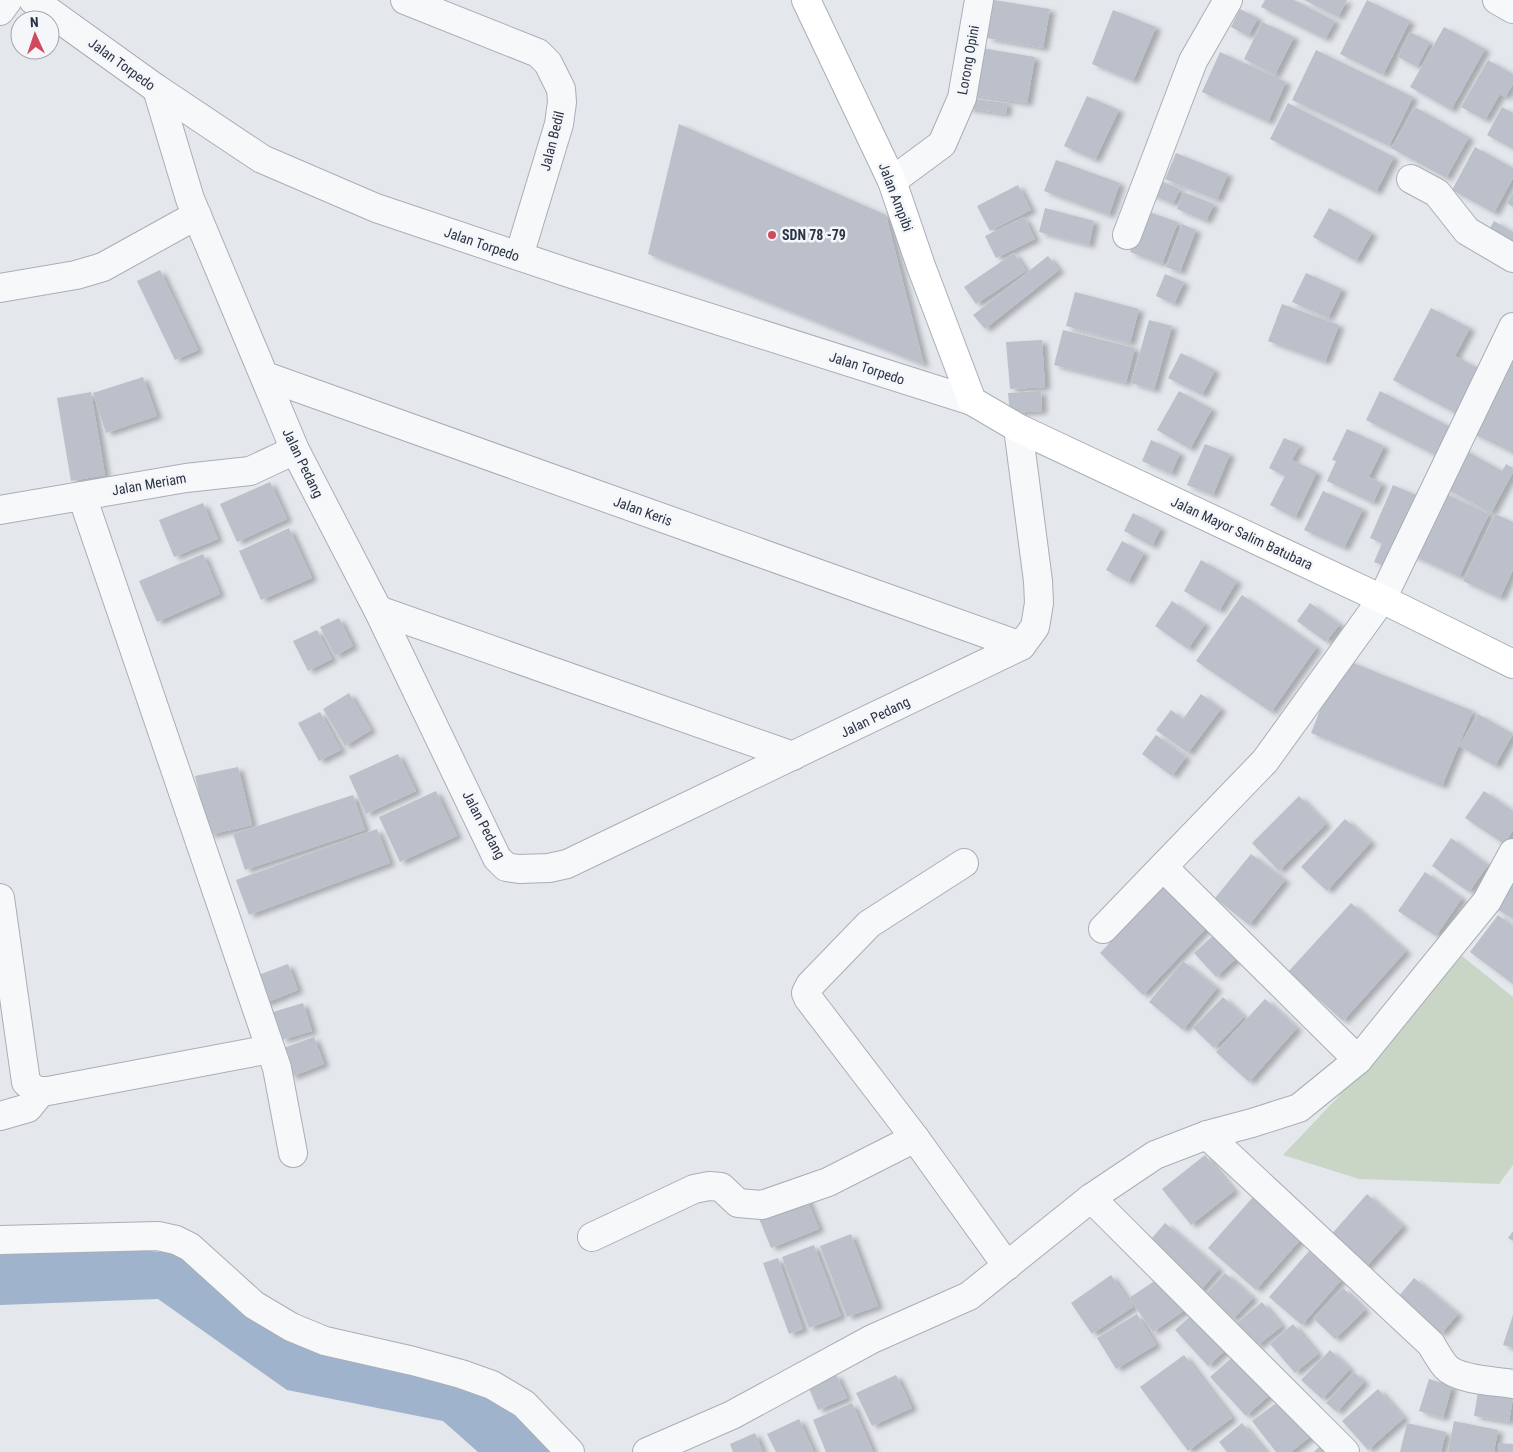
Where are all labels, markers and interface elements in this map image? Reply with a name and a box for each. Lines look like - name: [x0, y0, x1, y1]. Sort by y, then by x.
- north arrow: [10, 10, 60, 60]
- text: N: [30, 14, 39, 30]
- street label: Lorong Opini: [954, 24, 982, 96]
- street label: Jalan Torpedo: [86, 34, 158, 94]
- street label: Jalan Bedil: [537, 109, 567, 173]
- street label: Jalan Ampibi: [876, 160, 916, 234]
- street label: Jalan Torpedo: [442, 224, 522, 264]
- place label: SDN 78 -79: [782, 227, 846, 243]
- marker: SDN 78 -79: [766, 229, 778, 241]
- street label: Jalan Torpedo: [827, 348, 907, 388]
- street label: Jalan Pedang: [279, 426, 327, 500]
- street label: Jalan Meriam: [111, 470, 187, 498]
- street label: Jalan Keris: [611, 493, 675, 529]
- street label: Jalan Mayor Salim Batubara: [1169, 493, 1315, 573]
- street label: Jalan Pedang: [838, 693, 912, 741]
- street label: Jalan Pedang: [459, 788, 509, 862]

